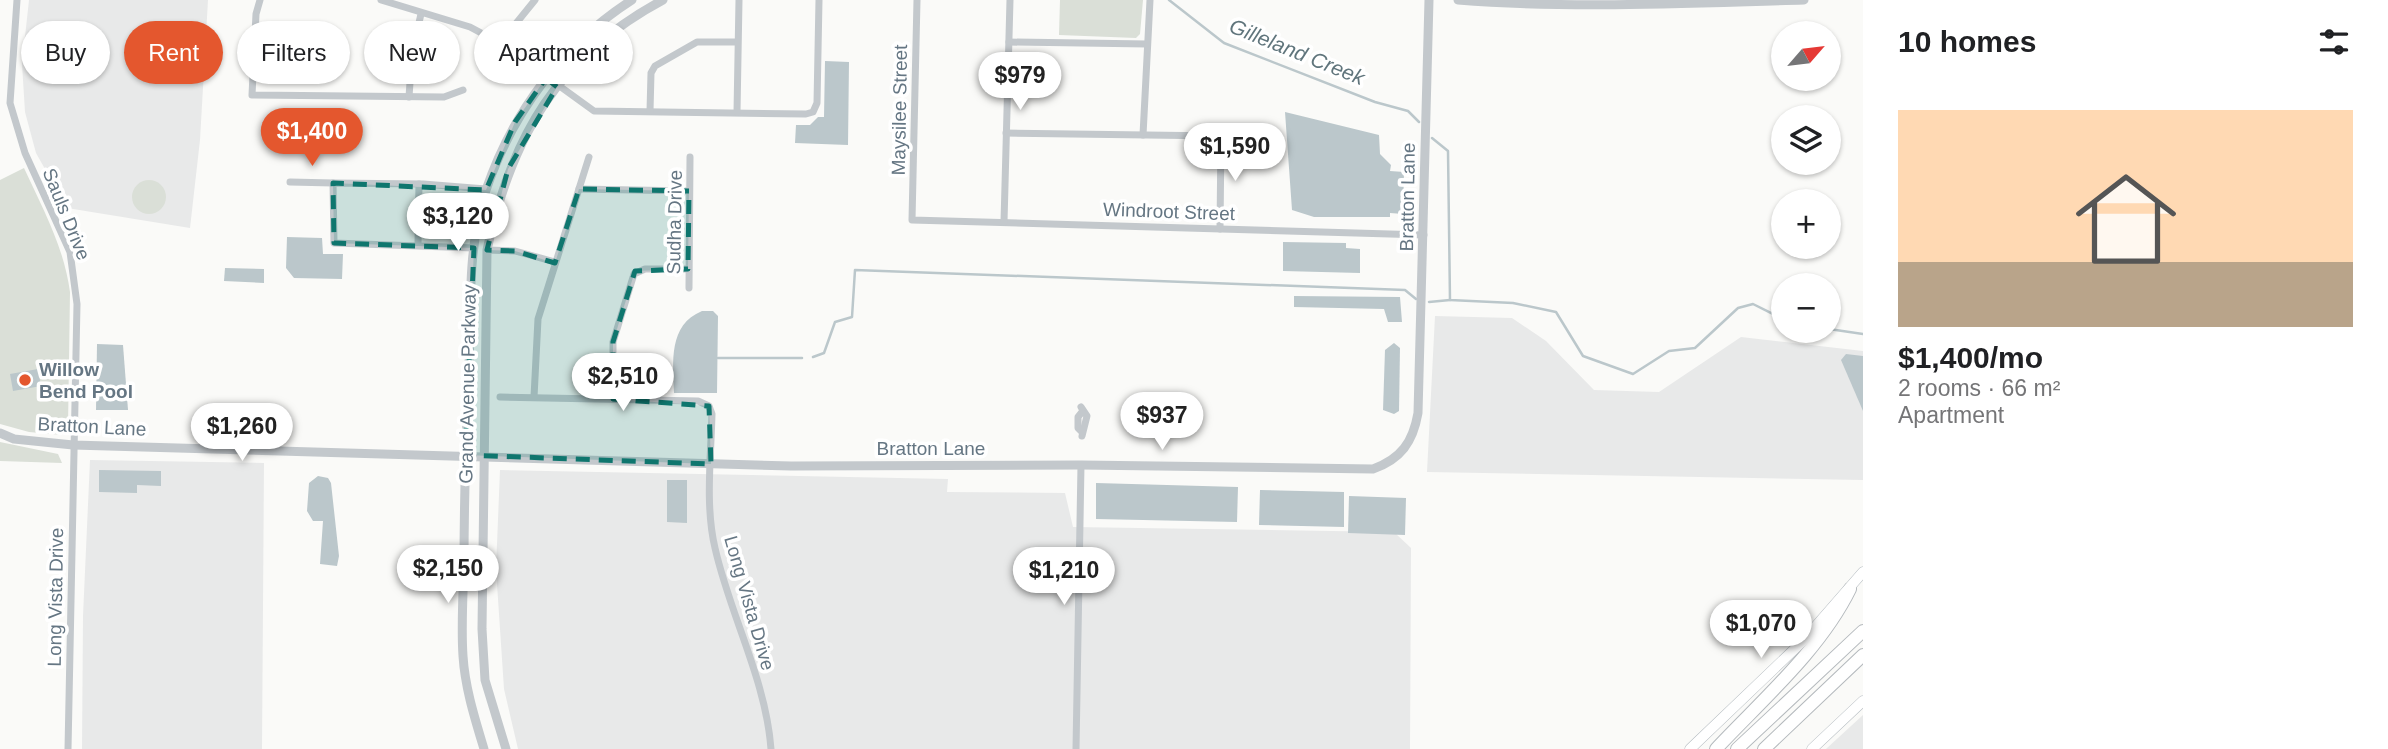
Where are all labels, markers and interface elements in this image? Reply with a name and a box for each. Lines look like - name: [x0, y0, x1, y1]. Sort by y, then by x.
- water label: Gilleland Creek: [1226, 14, 1369, 90]
- chip: Buy: [21, 21, 110, 84]
- chip: Rent: [124, 21, 223, 84]
- chip: Filters: [237, 21, 350, 84]
- chip: New: [364, 21, 460, 84]
- chip: Apartment: [474, 21, 633, 84]
- north arrow: [1771, 21, 1841, 91]
- map controls: [1771, 21, 1841, 343]
- icon: filters: [2315, 23, 2353, 61]
- text: 10 homes: [1898, 25, 2036, 58]
- street label: Maysilee Street: [888, 44, 911, 176]
- pin: $979: [979, 52, 1061, 112]
- text: $979: [994, 62, 1046, 88]
- button: layers: [1771, 105, 1841, 175]
- pin: $1,400: [255, 108, 369, 168]
- text: $1,400: [277, 118, 347, 144]
- pin: $1,590: [1178, 124, 1292, 183]
- text: $1,590: [1200, 133, 1270, 159]
- street label: Bratton Lane: [1396, 142, 1419, 252]
- icon: home: [2063, 156, 2189, 282]
- street label: Sauls Drive: [39, 165, 94, 263]
- street label: Sudha Drive: [663, 170, 686, 274]
- button: +: [1771, 189, 1841, 259]
- pin: $3,120: [401, 194, 515, 253]
- street label: Windroot Street: [1103, 199, 1236, 224]
- text: $3,120: [423, 203, 493, 229]
- button: −: [1771, 273, 1841, 343]
- street label: Grand Avenue Parkway: [455, 284, 480, 484]
- text: $1,400/mo: [1898, 341, 2043, 374]
- pin: $2,510: [566, 354, 680, 413]
- place label: Willow Bend Pool: [39, 359, 133, 402]
- text: $2,510: [588, 363, 658, 389]
- marker: Willow Bend Pool: [17, 372, 33, 388]
- text: 2 rooms · 66 m²: [1898, 375, 2060, 401]
- pin: $937: [1121, 392, 1203, 452]
- text: $937: [1136, 402, 1188, 428]
- text: Apartment: [1898, 402, 2004, 428]
- pin: $1,260: [185, 404, 299, 463]
- street label: Bratton Lane: [37, 413, 147, 440]
- text: $1,260: [207, 413, 277, 439]
- street label: Bratton Lane: [877, 438, 985, 459]
- street label: Long Vista Drive: [44, 527, 67, 667]
- street label: Long Vista Drive: [720, 533, 779, 673]
- pin: $2,150: [391, 546, 505, 605]
- pin: $1,210: [1007, 548, 1121, 607]
- text: $2,150: [413, 555, 483, 581]
- text: $1,210: [1029, 557, 1099, 583]
- pin: $1,070: [1704, 600, 1818, 660]
- text: $1,070: [1726, 610, 1796, 636]

